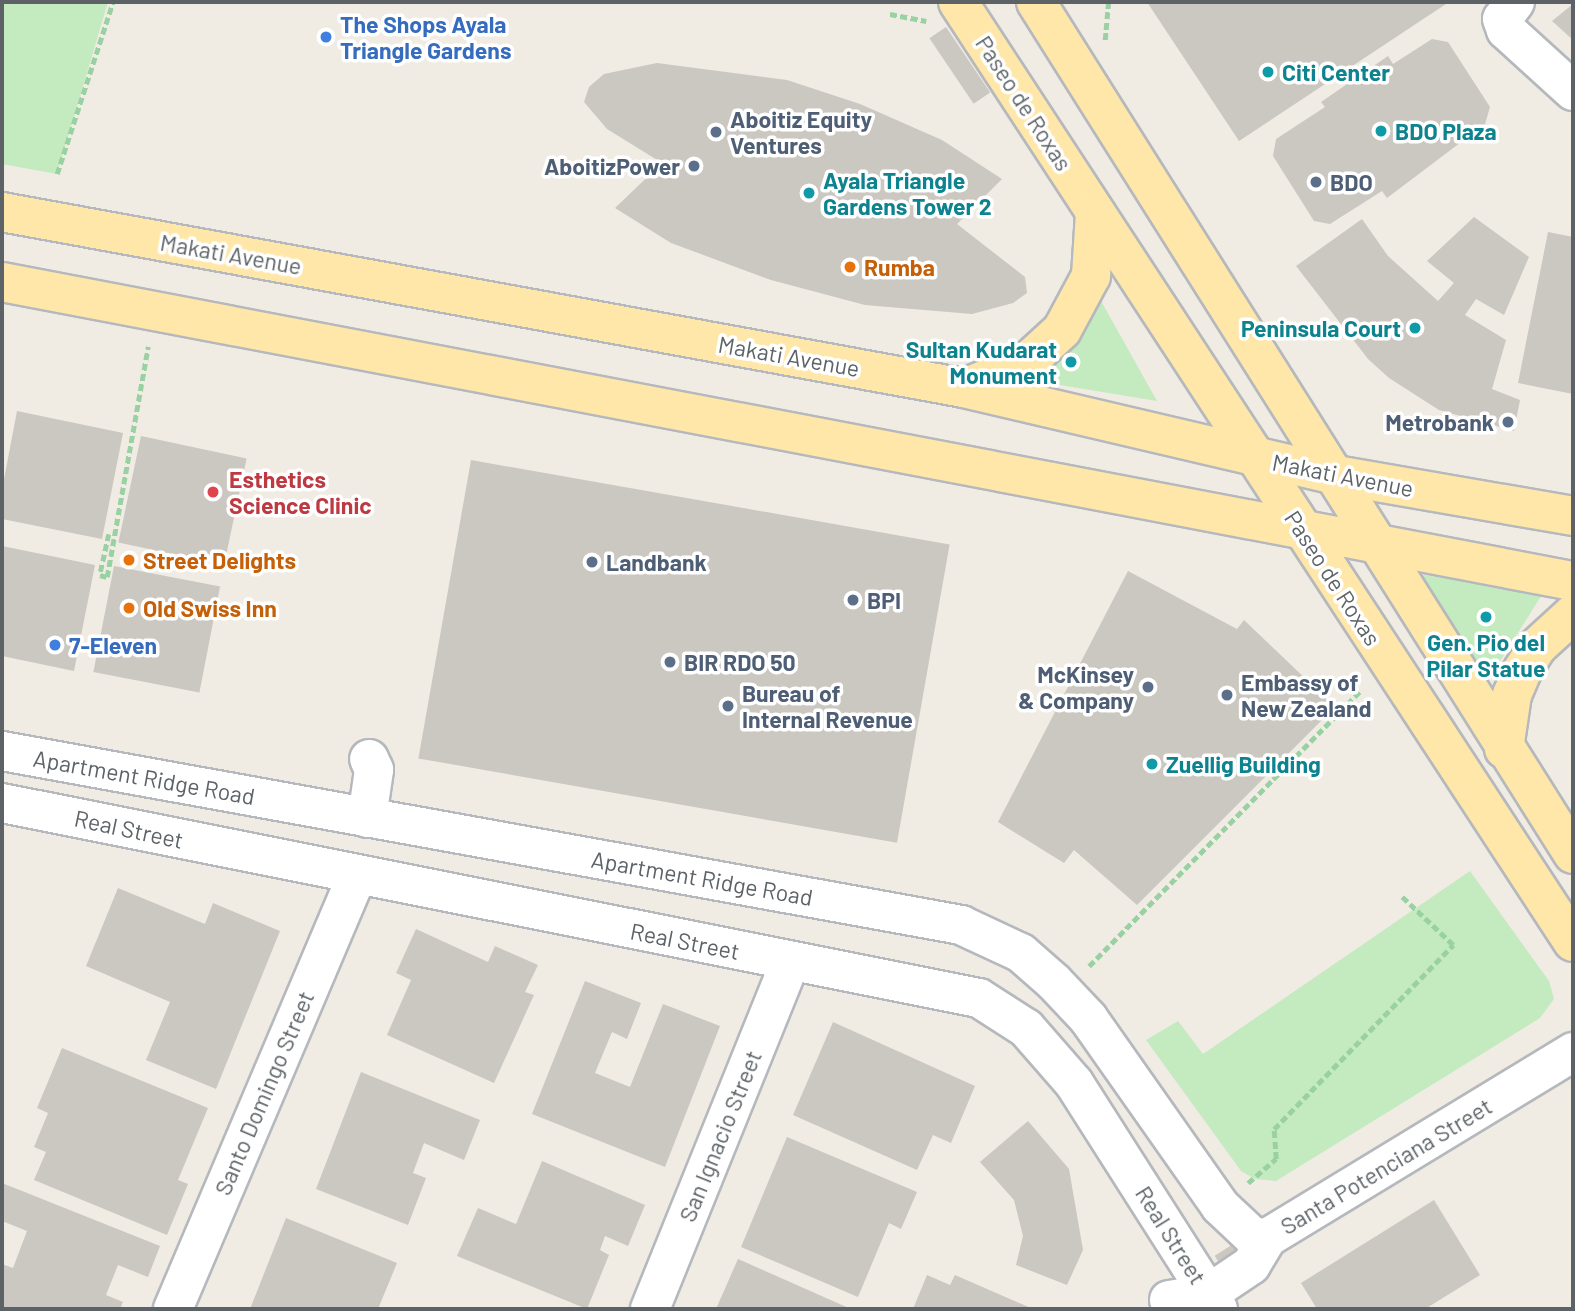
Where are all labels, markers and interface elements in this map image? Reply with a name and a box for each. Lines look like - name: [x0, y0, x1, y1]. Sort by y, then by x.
- place label: The Shops Ayala Triangle Gardens: [340, 10, 511, 64]
- marker: The Shops Ayala Triangle Gardens: [318, 29, 334, 45]
- street label: Paseo de Roxas: [970, 30, 1078, 176]
- place label: Citi Center: [1282, 58, 1390, 86]
- marker: Citi Center: [1260, 64, 1276, 80]
- place label: Aboitiz Equity Ventures: [730, 105, 872, 159]
- place label: BDO Plaza: [1395, 117, 1497, 145]
- marker: BDO Plaza: [1373, 123, 1389, 139]
- marker: Aboitiz Equity Ventures: [708, 124, 724, 140]
- place label: AboitizPower: [544, 152, 680, 180]
- marker: AboitizPower: [686, 158, 702, 174]
- place label: Ayala Triangle Gardens Tower 2: [823, 166, 992, 220]
- place label: BDO: [1330, 168, 1373, 196]
- marker: BDO: [1308, 174, 1324, 190]
- marker: Ayala Triangle Gardens Tower 2: [801, 185, 817, 201]
- street label: Makati Avenue: [158, 228, 304, 280]
- place label: Rumba: [864, 253, 935, 281]
- marker: Rumba: [842, 259, 858, 275]
- place label: Peninsula Court: [1241, 314, 1401, 342]
- marker: Peninsula Court: [1407, 320, 1423, 336]
- street label: Makati Avenue: [716, 330, 862, 382]
- place label: Sultan Kudarat Monument: [906, 335, 1057, 389]
- marker: Sultan Kudarat Monument: [1063, 354, 1079, 370]
- place label: Metrobank: [1385, 408, 1494, 436]
- marker: Metrobank: [1500, 414, 1516, 430]
- street label: Makati Avenue: [1270, 448, 1416, 502]
- place label: Esthetics Science Clinic: [229, 465, 372, 519]
- marker: Esthetics Science Clinic: [203, 482, 223, 502]
- street label: Paseo de Roxas: [1279, 505, 1387, 651]
- place label: Street Delights: [143, 546, 296, 574]
- place label: Landbank: [606, 548, 707, 576]
- marker: Street Delights: [121, 552, 137, 568]
- marker: Landbank: [584, 554, 600, 570]
- place label: BPI: [867, 586, 901, 614]
- marker: BPI: [845, 592, 861, 608]
- place label: Old Swiss Inn: [143, 594, 277, 622]
- marker: Old Swiss Inn: [121, 600, 137, 616]
- marker: Gen. Pio del Pilar Statue: [1478, 609, 1494, 625]
- place label: Gen. Pio del Pilar Statue: [1427, 628, 1545, 682]
- place label: 7-Eleven: [69, 631, 157, 659]
- marker: 7-Eleven: [47, 637, 63, 653]
- place label: BIR RDO 50: [684, 648, 796, 676]
- marker: BIR RDO 50: [662, 654, 678, 670]
- place label: McKinsey & Company: [1018, 660, 1134, 714]
- place label: Embassy of New Zealand: [1241, 668, 1372, 722]
- place label: Bureau of Internal Revenue: [742, 679, 913, 733]
- marker: McKinsey & Company: [1140, 679, 1156, 695]
- marker: Embassy of New Zealand: [1219, 687, 1235, 703]
- marker: Bureau of Internal Revenue: [720, 698, 736, 714]
- street label: Apartment Ridge Road: [31, 744, 257, 810]
- place label: Zuellig Building: [1166, 750, 1321, 778]
- marker: Zuellig Building: [1144, 756, 1160, 772]
- street label: Real Street: [72, 804, 186, 854]
- street label: Apartment Ridge Road: [589, 845, 815, 911]
- street label: Real Street: [628, 917, 742, 965]
- street label: Santo Domingo Street: [209, 987, 319, 1199]
- street label: San Ignacio Street: [673, 1046, 767, 1226]
- street label: Santa Potenciana Street: [1275, 1092, 1497, 1240]
- street label: Real Street: [1130, 1181, 1212, 1289]

